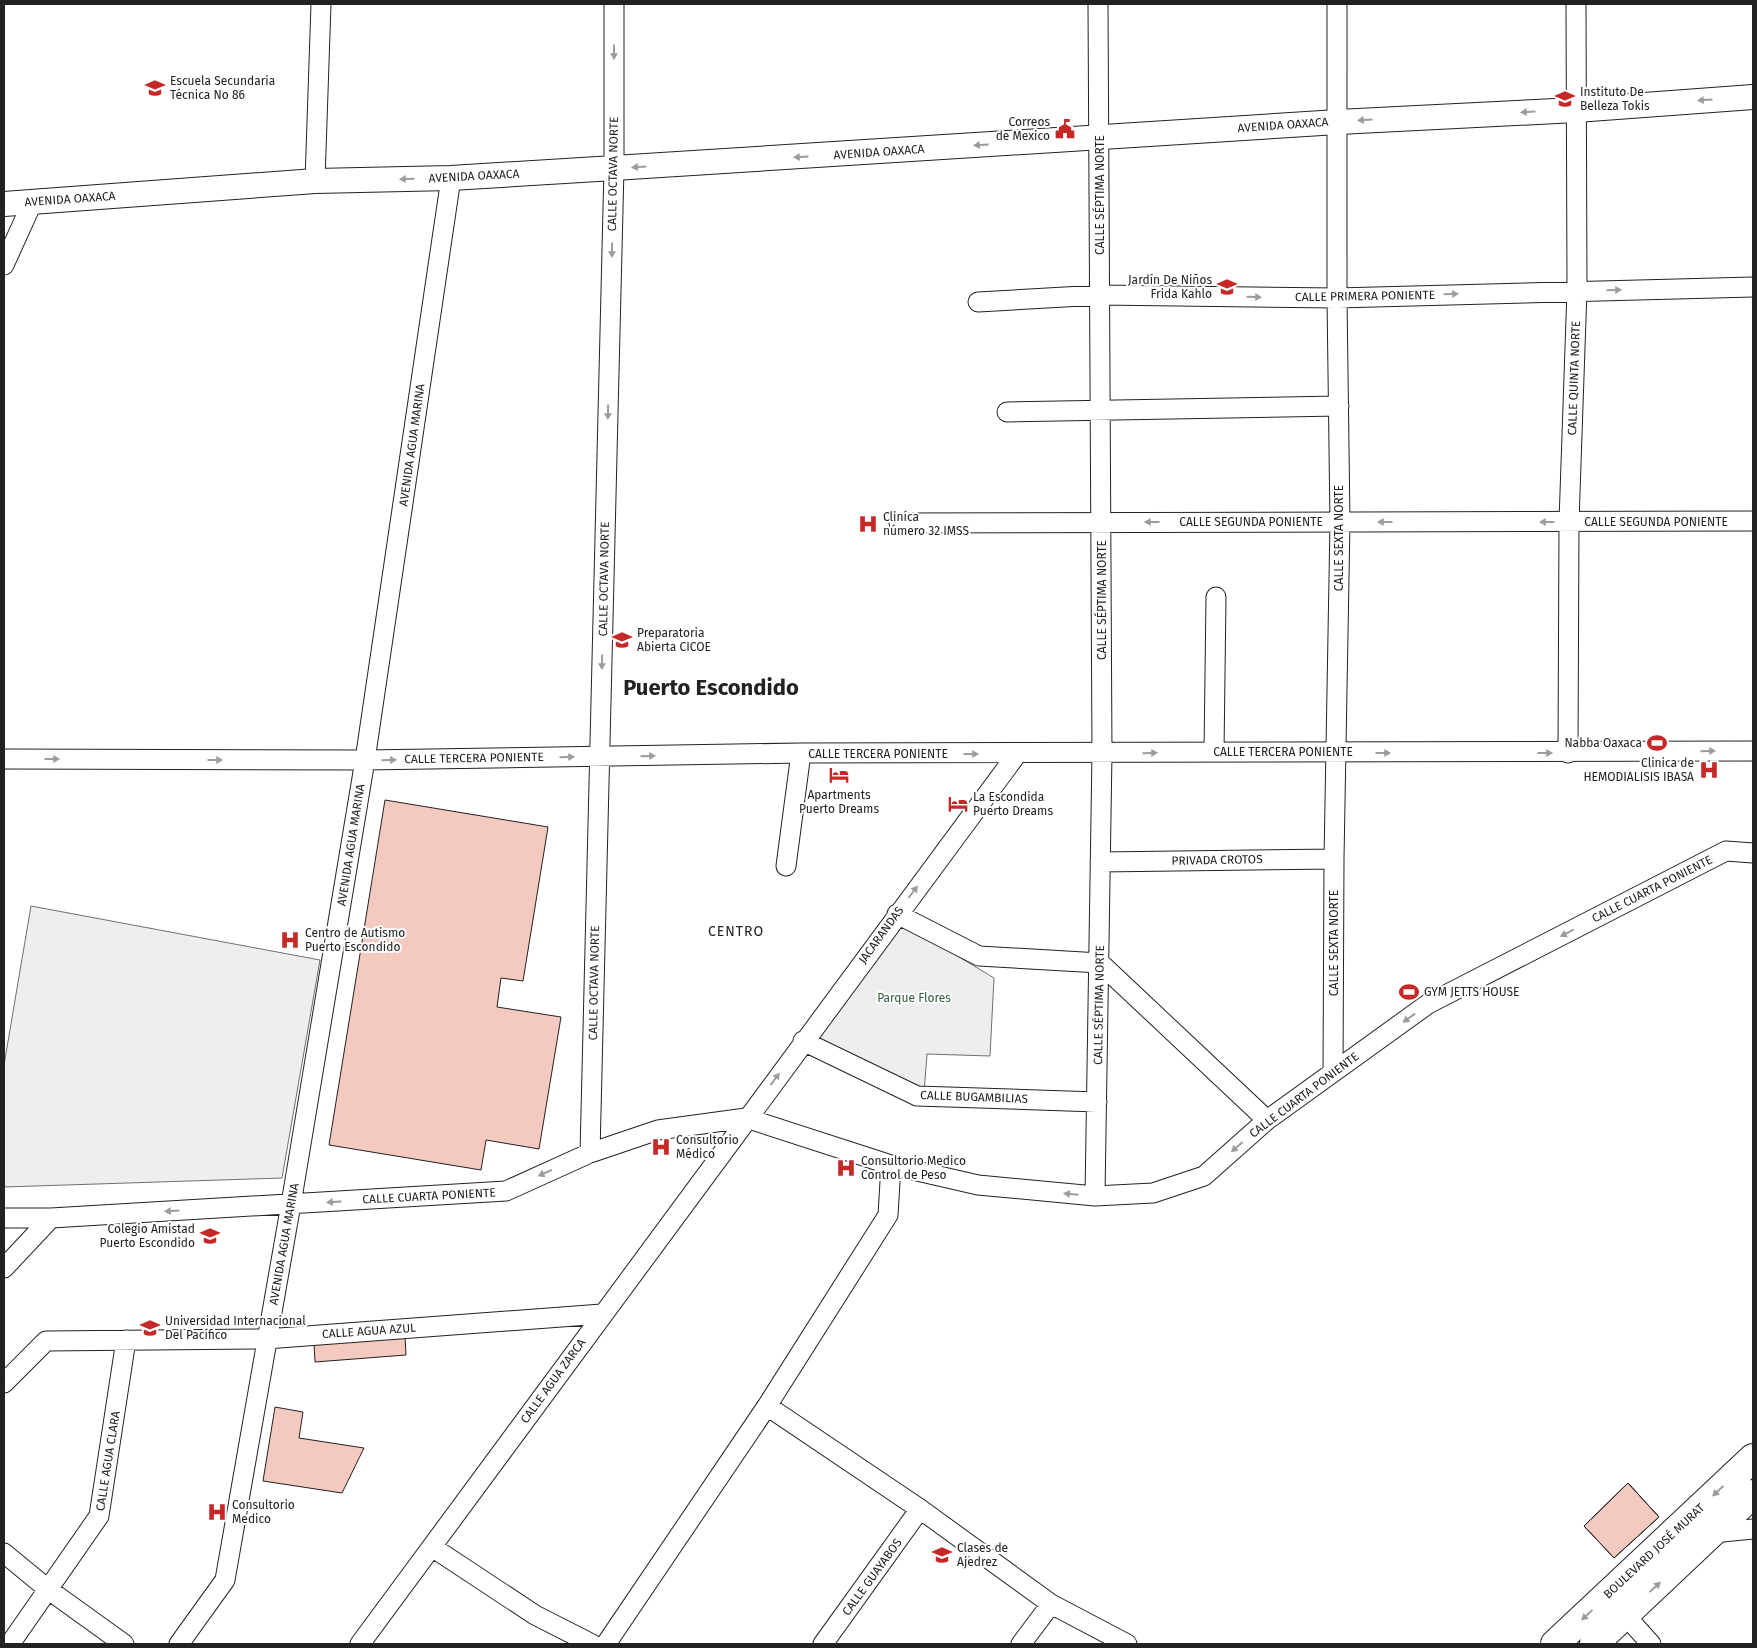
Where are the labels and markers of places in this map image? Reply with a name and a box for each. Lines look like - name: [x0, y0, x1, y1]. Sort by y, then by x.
- place label: Escuela Secundaria Técnica No 86: [170, 74, 275, 102]
- school or university icon: Escuela Secundaria Técnica No 86: [144, 77, 166, 99]
- place label: Instituto De Belleza Tokis: [1580, 85, 1650, 113]
- school or university icon: Instituto De Belleza Tokis: [1554, 88, 1576, 110]
- place label: Correos de Mexico: [996, 115, 1050, 143]
- public building icon: Correos de Mexico: [1054, 118, 1076, 140]
- place label: Jardín De Niños Frida Kahlo: [1128, 273, 1212, 301]
- school or university icon: Jardín De Niños Frida Kahlo: [1216, 276, 1238, 298]
- place label: Cliníca número 32 IMSS: [883, 510, 969, 538]
- hospital icon: Cliníca número 32 IMSS: [857, 513, 879, 535]
- place label: Preparatoria Abierta CICOE: [637, 626, 711, 654]
- school or university icon: Preparatoria Abierta CICOE: [611, 629, 633, 651]
- sports icon: Nabba Oaxaca: [1646, 732, 1668, 754]
- place label: Nabba Oaxaca: [1564, 736, 1642, 750]
- place label: Clinica de HEMODIALISIS IBASA: [1583, 756, 1694, 784]
- hospital icon: Clinica de HEMODIALISIS IBASA: [1698, 759, 1720, 781]
- hotel icon: Apartments Puerto Dreams: [828, 764, 850, 786]
- place label: Apartments Puerto Dreams: [799, 788, 879, 816]
- place label: La Escondida Puerto Dreams: [973, 790, 1053, 818]
- hotel icon: La Escondida Puerto Dreams: [947, 793, 969, 815]
- place label: Centro de Autismo Puerto Escondido: [305, 926, 405, 954]
- hospital icon: Centro de Autismo Puerto Escondido: [279, 929, 301, 951]
- sports icon: GYM JETTS HOUSE: [1398, 981, 1420, 1003]
- place label: GYM JETTS HOUSE: [1424, 985, 1519, 999]
- place label: Consultorio Médico: [676, 1133, 739, 1161]
- hospital icon: Consultorio Médico: [650, 1136, 672, 1158]
- place label: Consultorio Medico Control de Peso: [861, 1154, 966, 1182]
- hospital icon: Consultorio Medico Control de Peso: [835, 1157, 857, 1179]
- place label: Colegio Amistad Puerto Escondido: [100, 1222, 195, 1250]
- school or university icon: Colegio Amistad Puerto Escondido: [199, 1225, 221, 1247]
- place label: Universidad Internacional Del Pacífico: [165, 1314, 306, 1342]
- school or university icon: Universidad Internacional Del Pacífico: [139, 1317, 161, 1339]
- place label: Consultorio Medico: [232, 1498, 295, 1526]
- hospital icon: Consultorio Medico: [206, 1501, 228, 1523]
- place label: Clases de Ajedrez: [957, 1541, 1008, 1569]
- school or university icon: Clases de Ajedrez: [931, 1544, 953, 1566]

